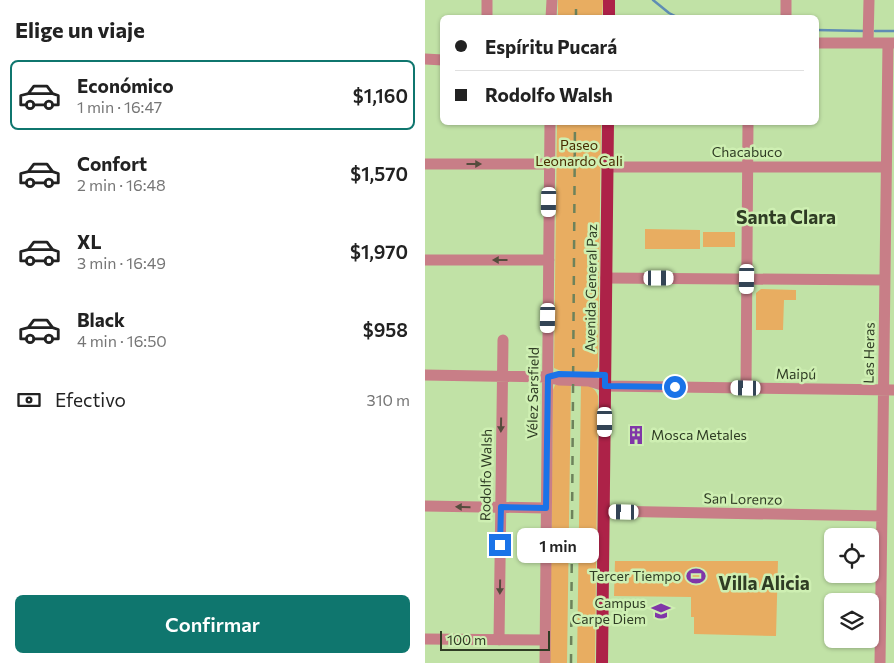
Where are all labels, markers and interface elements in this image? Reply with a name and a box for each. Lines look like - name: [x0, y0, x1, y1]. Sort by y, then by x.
- text: Elige un viaje: [15, 16, 145, 43]
- text: Espíritu Pucará: [485, 35, 617, 58]
- icon: car: [17, 73, 62, 118]
- text: Económico: [77, 74, 174, 97]
- text: Rodolfo Walsh: [485, 83, 613, 106]
- text: $1,160: [353, 84, 408, 107]
- text: 1 min · 16:47: [77, 97, 162, 116]
- park label: Paseo Leonardo Cali: [535, 136, 623, 169]
- street label: Chacabuco: [712, 143, 782, 160]
- icon: car: [17, 151, 62, 196]
- text: Confort: [77, 152, 147, 175]
- one-way arrow: [466, 160, 482, 168]
- text: $1,570: [350, 162, 408, 185]
- text: 2 min · 16:48: [77, 175, 166, 194]
- car: [541, 187, 556, 217]
- district label: Santa Clara: [736, 205, 836, 228]
- street label: Avenida General Paz: [581, 224, 600, 352]
- icon: car: [17, 229, 62, 274]
- text: XL: [77, 230, 102, 253]
- text: $1,970: [350, 240, 408, 263]
- text: 3 min · 16:49: [77, 253, 166, 272]
- one-way arrow: [492, 256, 508, 264]
- car: [739, 264, 754, 294]
- car: [644, 271, 674, 286]
- car: [540, 303, 555, 333]
- icon: car: [17, 307, 62, 352]
- text: Black: [77, 308, 125, 331]
- text: $958: [363, 318, 408, 341]
- street label: Las Heras: [859, 322, 878, 384]
- text: 4 min · 16:50: [77, 331, 167, 350]
- street label: Vélez Sarsfield: [523, 347, 542, 439]
- street label: Maipú: [776, 365, 816, 382]
- route start: [664, 376, 686, 398]
- car: [730, 380, 761, 396]
- icon: cash: [15, 386, 43, 414]
- text: Efectivo: [55, 388, 126, 411]
- text: 310 m: [367, 390, 410, 409]
- car: [597, 407, 612, 437]
- one-way arrow: [497, 417, 505, 433]
- building icon: Mosca Metales: [625, 424, 647, 446]
- place label: Mosca Metales: [651, 426, 747, 443]
- street label: Rodolfo Walsh: [476, 429, 495, 521]
- street label: San Lorenzo: [704, 489, 782, 508]
- one-way arrow: [454, 503, 470, 511]
- car: [608, 504, 639, 520]
- callout: 1 min: [517, 528, 600, 562]
- map controls: [824, 528, 879, 648]
- button: locate: [824, 528, 879, 583]
- route end: [489, 534, 511, 556]
- text: 1 min: [539, 536, 577, 555]
- sports icon: Tercer Tiempo: [685, 565, 707, 587]
- place label: Tercer Tiempo: [589, 567, 681, 584]
- district label: Villa Alicia: [718, 571, 810, 594]
- one-way arrow: [496, 580, 504, 596]
- button: layers: [824, 593, 879, 648]
- place label: Campus Carpe Diem: [572, 594, 646, 627]
- button: Confirmar: [15, 595, 410, 653]
- school or university icon: Campus Carpe Diem: [650, 600, 672, 622]
- scale bar: [440, 628, 550, 651]
- text: 100 m: [447, 631, 486, 648]

